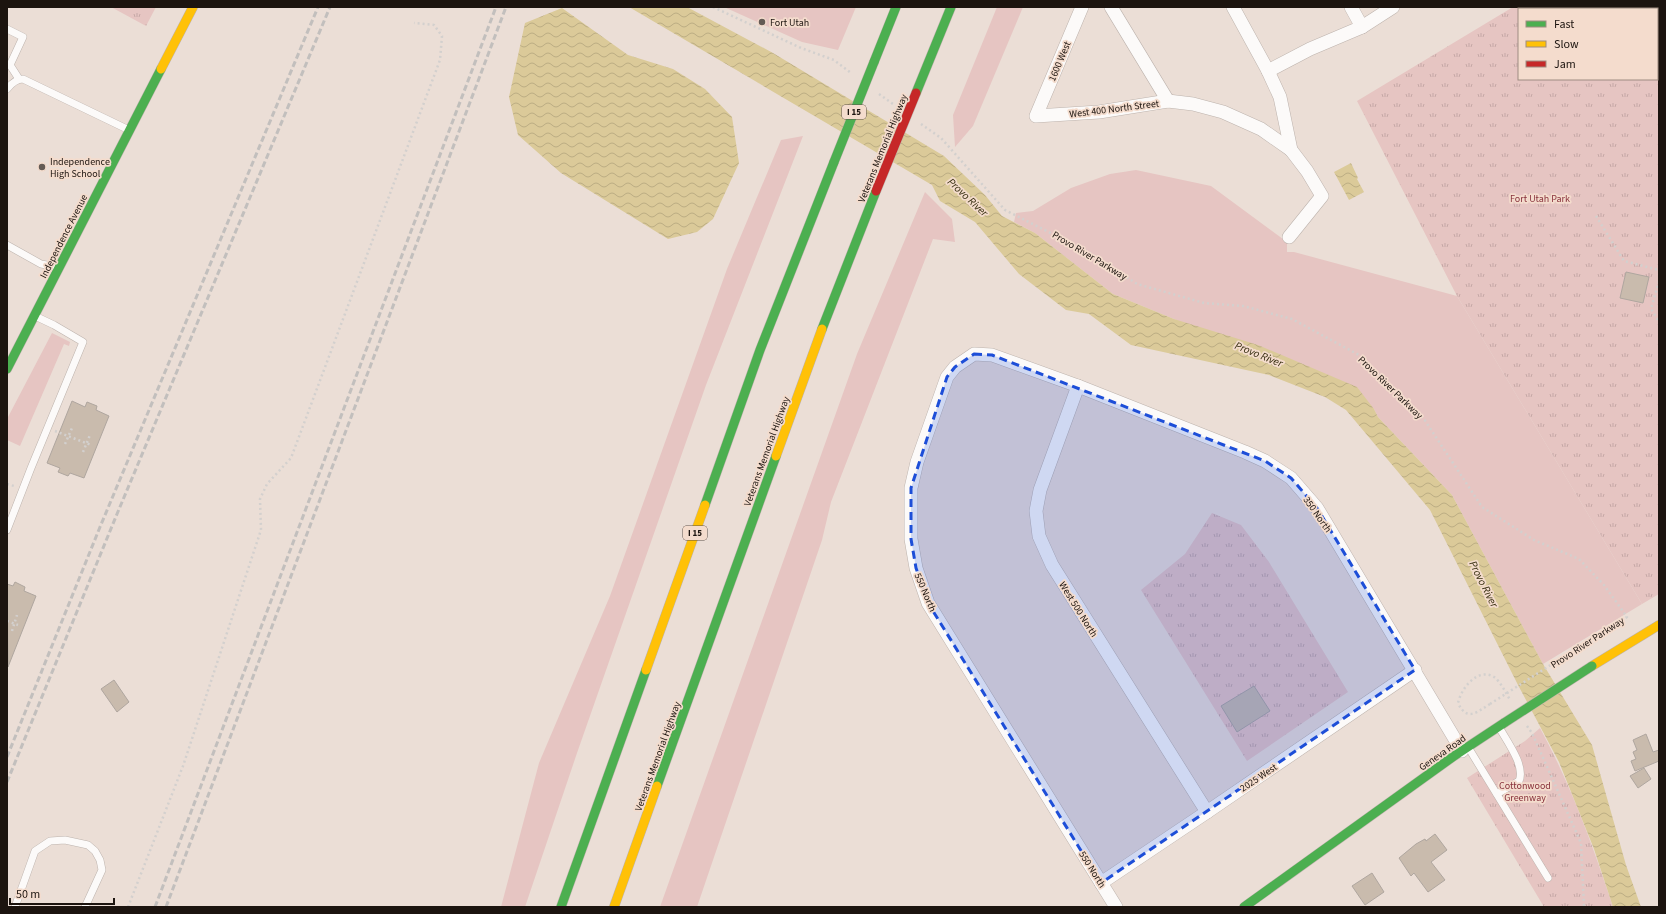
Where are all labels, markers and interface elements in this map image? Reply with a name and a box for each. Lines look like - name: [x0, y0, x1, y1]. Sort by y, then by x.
- legend: [1518, 8, 1658, 80]
- place label: Fort Utah: [770, 16, 809, 30]
- text: Fast: [1554, 16, 1574, 33]
- marker: Fort Utah: [757, 17, 767, 27]
- text: Slow: [1554, 36, 1579, 53]
- street label: 1600 West: [1045, 39, 1075, 83]
- text: Jam: [1554, 56, 1576, 73]
- street label: Veterans Memorial Highway: [855, 92, 911, 205]
- street label: West 400 North Street: [1068, 96, 1160, 121]
- road number: I 15: [842, 105, 866, 119]
- place label: Independence High School: [50, 155, 110, 181]
- marker: Independence High School: [37, 162, 47, 172]
- water label: Provo River: [944, 175, 992, 221]
- street label: Independence Avenue: [37, 192, 91, 281]
- park label: Fort Utah Park: [1510, 192, 1570, 206]
- street label: Provo River Parkway: [1049, 228, 1130, 284]
- water label: Provo River: [1233, 338, 1286, 371]
- street label: Provo River Parkway: [1355, 353, 1426, 423]
- street label: Veterans Memorial Highway: [741, 394, 793, 508]
- street label: 350 North: [1300, 494, 1335, 535]
- road number: I 15: [683, 526, 707, 540]
- water label: Provo River: [1465, 558, 1502, 611]
- street label: 550 North: [911, 571, 940, 614]
- street label: West 500 North: [1055, 579, 1101, 640]
- street label: Provo River Parkway: [1548, 614, 1627, 672]
- street label: Veterans Memorial Highway: [632, 699, 684, 813]
- street label: Geneva Road: [1416, 731, 1469, 774]
- street label: 2025 West: [1237, 760, 1280, 795]
- park label: Cottonwood Greenway: [1499, 779, 1551, 805]
- street label: 550 North: [1075, 848, 1109, 891]
- scale bar: [10, 880, 114, 906]
- text: 50 m: [16, 886, 40, 903]

